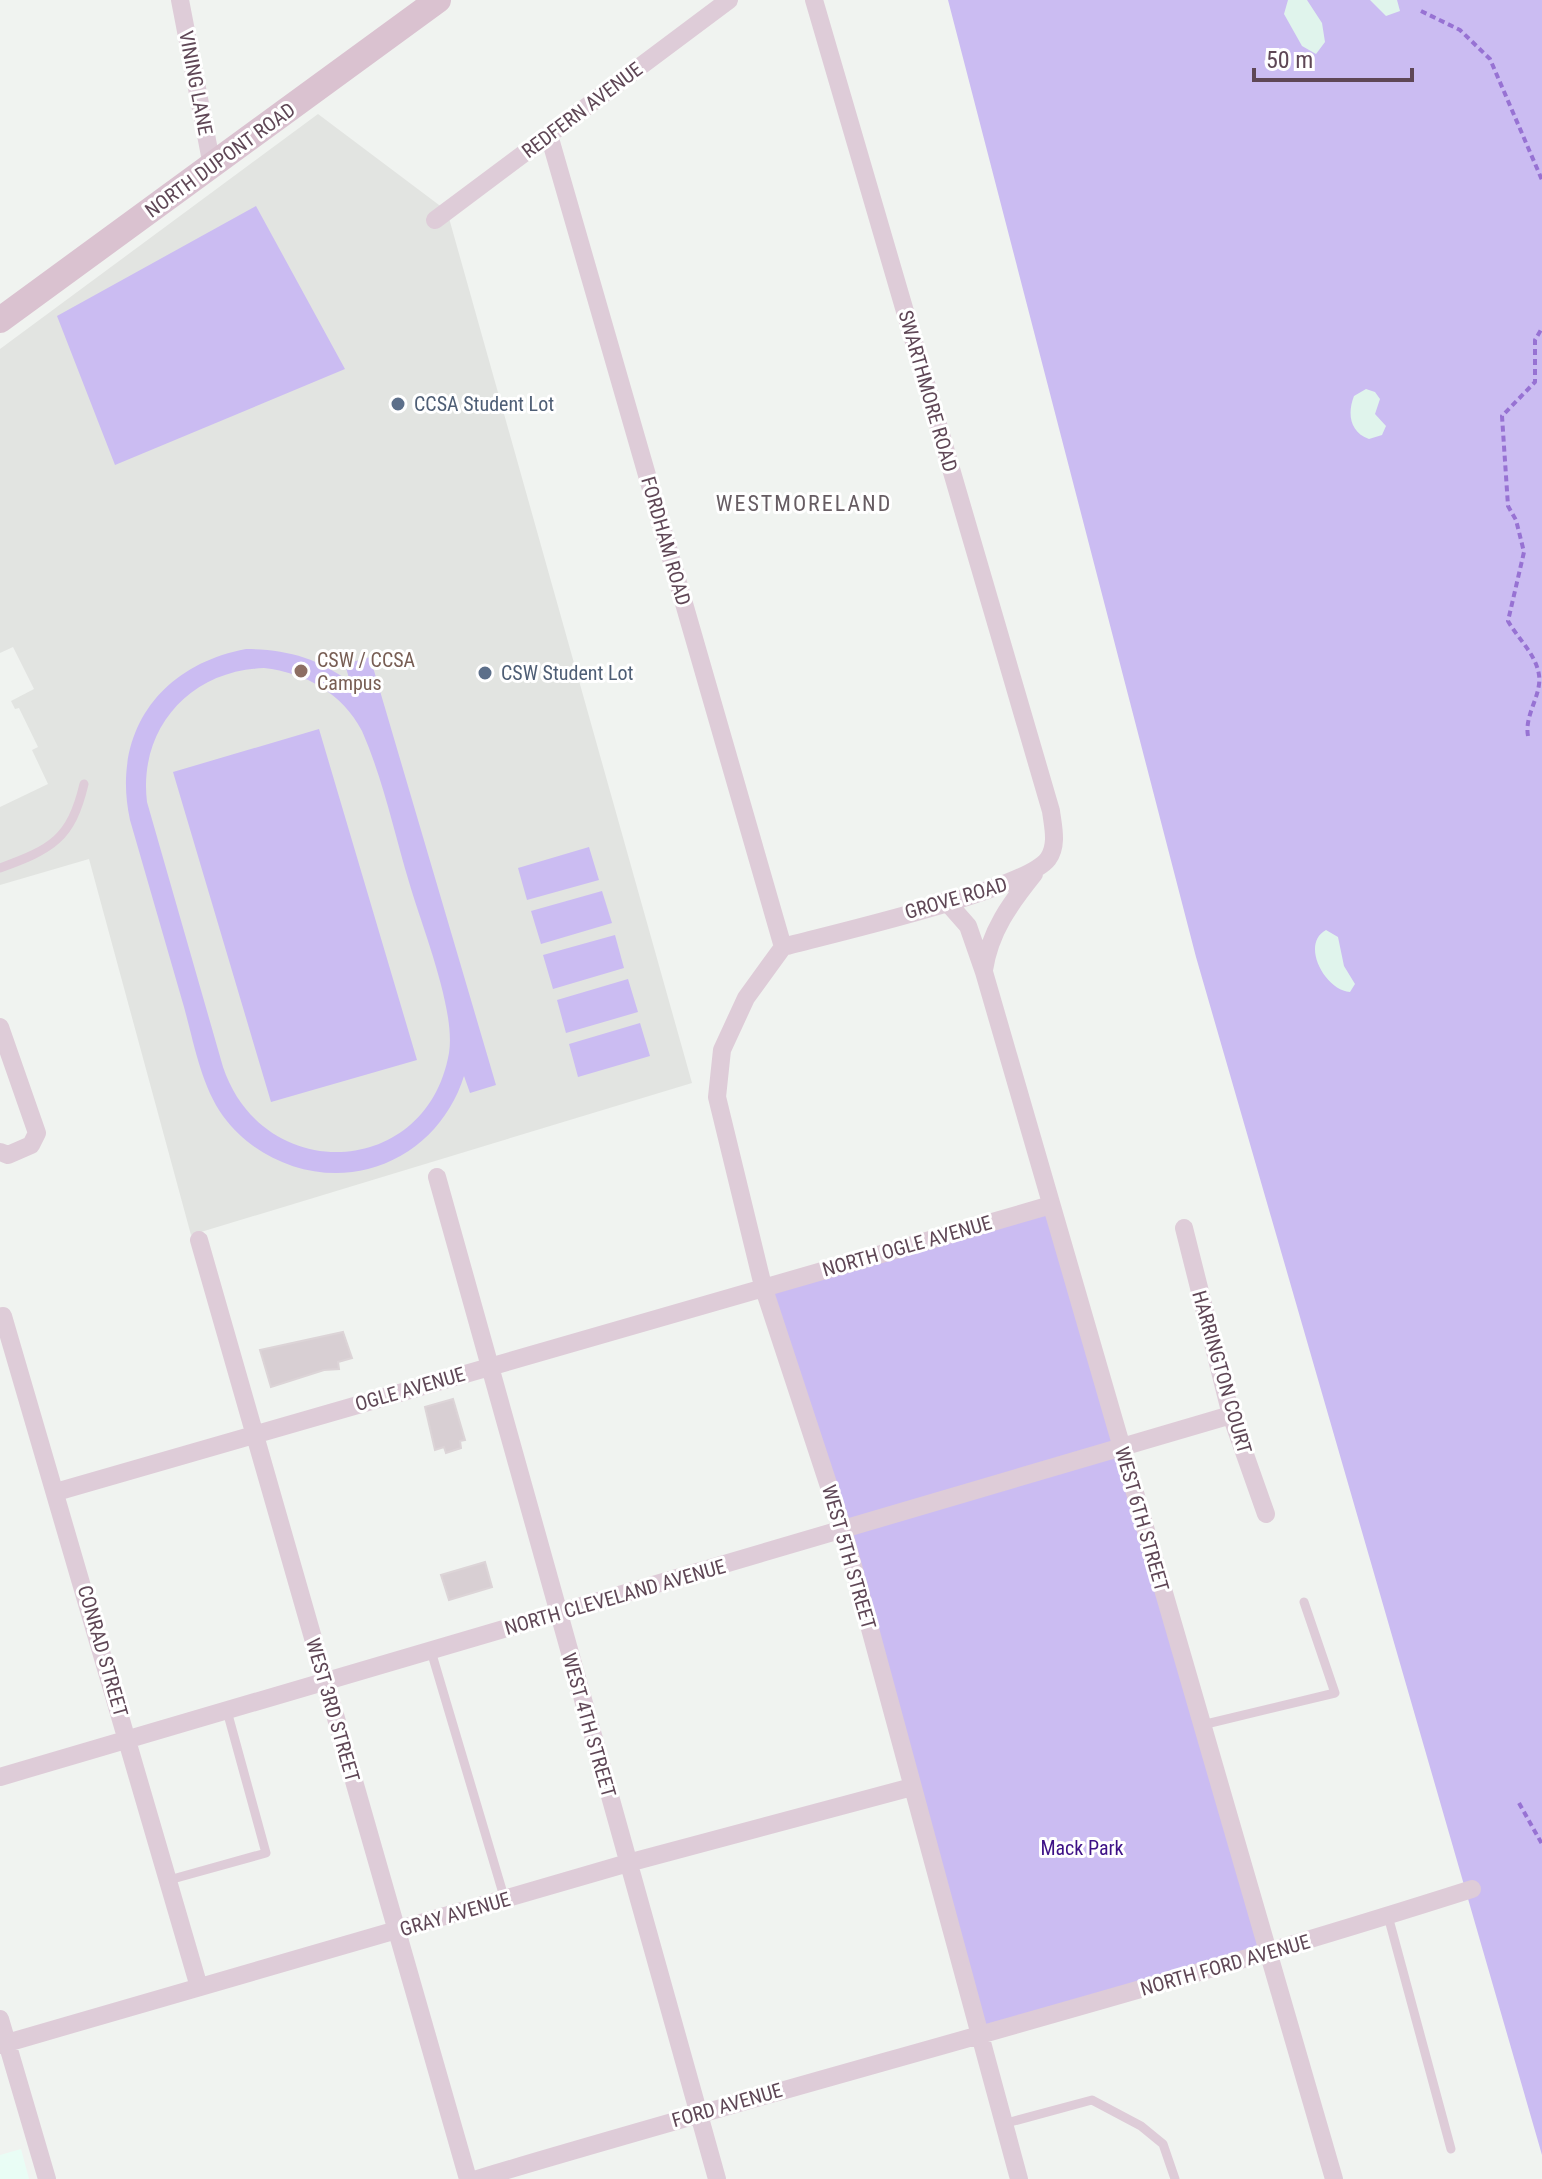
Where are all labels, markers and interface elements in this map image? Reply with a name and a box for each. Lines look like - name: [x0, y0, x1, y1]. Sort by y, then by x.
- street label: VINING LANE: [174, 29, 218, 137]
- scale bar: [1254, 32, 1412, 82]
- text: 50 m: [1266, 46, 1313, 74]
- street label: REDFERN AVENUE: [517, 57, 647, 163]
- street label: NORTH DUPONT ROAD: [140, 98, 300, 222]
- street label: SWARTHMORE ROAD: [893, 307, 963, 475]
- place label: CCSA Student Lot: [414, 392, 554, 416]
- marker: CCSA Student Lot: [389, 395, 407, 413]
- street label: FORDHAM ROAD: [636, 474, 696, 608]
- district label: WESTMORELAND: [716, 491, 892, 516]
- place label: CSW / CCSA Campus: [317, 648, 416, 695]
- place label: CSW Student Lot: [501, 661, 634, 685]
- marker: CSW / CCSA Campus: [292, 662, 310, 680]
- marker: CSW Student Lot: [476, 664, 494, 682]
- street label: GROVE ROAD: [902, 872, 1010, 924]
- street label: NORTH OGLE AVENUE: [820, 1210, 994, 1282]
- street label: HARRINGTON COURT: [1187, 1288, 1257, 1456]
- street label: OGLE AVENUE: [352, 1362, 468, 1416]
- street label: WEST 6TH STREET: [1110, 1444, 1174, 1594]
- street label: WEST 5TH STREET: [817, 1482, 881, 1632]
- street label: NORTH CLEVELAND AVENUE: [502, 1554, 728, 1640]
- street label: CONRAD STREET: [73, 1582, 133, 1720]
- street label: WEST 3RD STREET: [301, 1635, 365, 1785]
- street label: WEST 4TH STREET: [557, 1650, 621, 1800]
- park label: Mack Park: [1040, 1836, 1124, 1860]
- street label: GRAY AVENUE: [397, 1887, 513, 1941]
- street label: NORTH FORD AVENUE: [1137, 1929, 1313, 2001]
- street label: FORD AVENUE: [669, 2078, 785, 2132]

